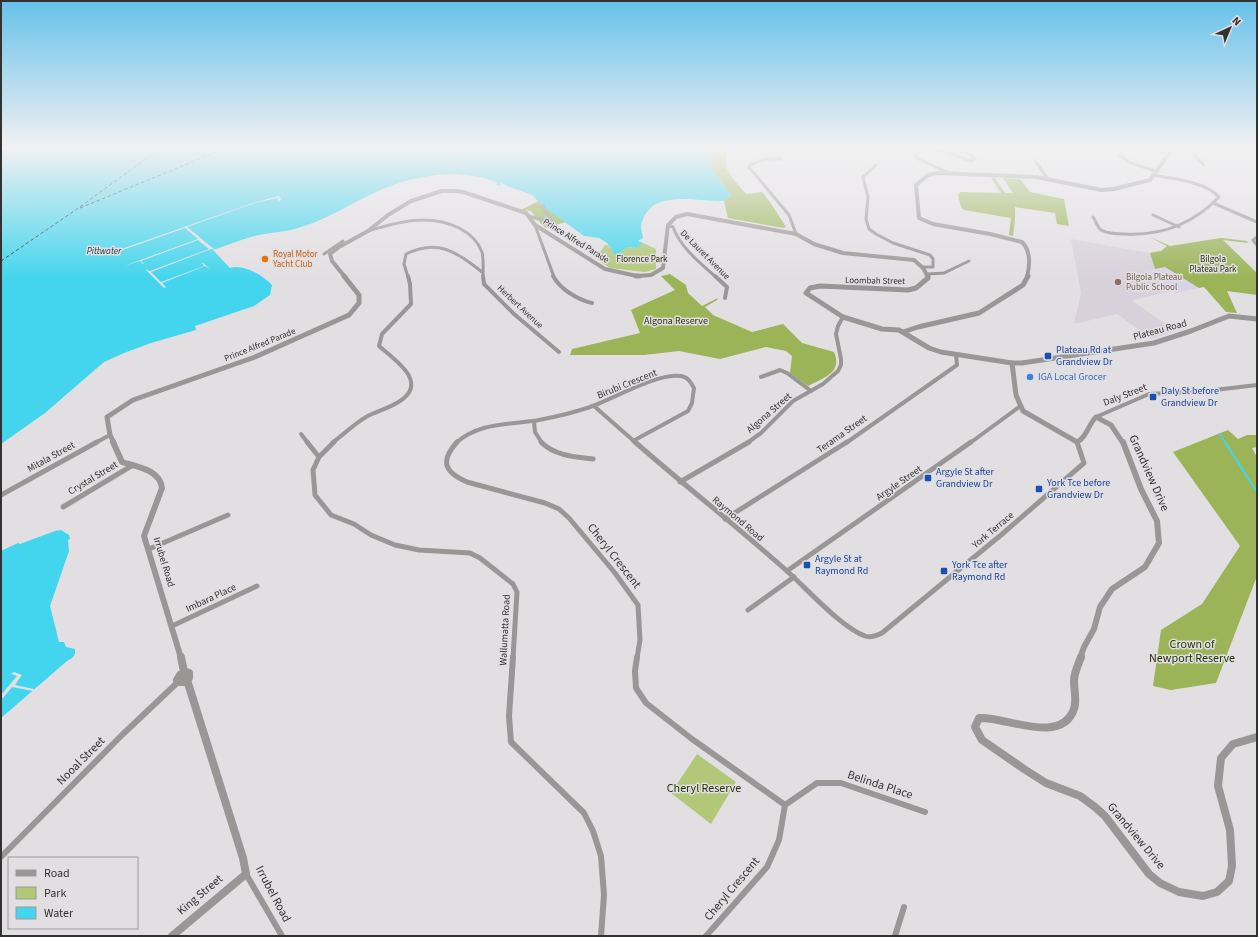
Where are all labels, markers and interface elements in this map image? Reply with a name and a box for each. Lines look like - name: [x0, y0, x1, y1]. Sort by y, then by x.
- north arrow: [1210, 8, 1250, 48]
- text: N: [1229, 13, 1244, 29]
- street label: Prince Alfred Parade: [540, 215, 612, 267]
- street label: De Lauret Avenue: [677, 227, 733, 283]
- water label: Pittwater: [87, 245, 122, 258]
- place label: Royal Motor Yacht Club: [272, 248, 319, 271]
- park label: Florence Park: [616, 253, 668, 266]
- park label: Bilgola Plateau Park: [1189, 253, 1237, 276]
- marker: Royal Motor Yacht Club: [260, 254, 270, 264]
- place label: Bilgola Plateau Public School: [1126, 271, 1182, 294]
- street label: Loombah Street: [845, 274, 905, 288]
- marker: Bilgola Plateau Public School: [1113, 277, 1123, 287]
- street label: Herbert Avenue: [494, 282, 546, 332]
- park label: Algona Reserve: [644, 314, 708, 328]
- street label: Plateau Road: [1132, 316, 1188, 344]
- street label: Prince Alfred Parade: [222, 325, 298, 365]
- place label: Plateau Rd at Grandview Dr: [1056, 343, 1113, 369]
- marker: Plateau Rd at Grandview Dr: [1043, 351, 1053, 361]
- street label: Birubi Crescent: [595, 365, 660, 402]
- place label: IGA Local Grocer: [1038, 370, 1107, 384]
- marker: IGA Local Grocer: [1025, 372, 1035, 382]
- street label: Daly Street: [1101, 380, 1149, 410]
- place label: Daly St before Grandview Dr: [1161, 384, 1219, 410]
- street label: Algona Street: [743, 389, 795, 437]
- marker: Daly St before Grandview Dr: [1148, 392, 1158, 402]
- street label: Terama Street: [814, 411, 870, 456]
- street label: Grandview Drive: [1125, 432, 1173, 514]
- street label: Mitala Street: [25, 438, 78, 476]
- street label: Crystal Street: [65, 457, 121, 498]
- street label: Argyle Street: [873, 462, 925, 504]
- place label: Argyle St after Grandview Dr: [936, 465, 994, 491]
- marker: Argyle St after Grandview Dr: [923, 473, 933, 483]
- place label: York Tce before Grandview Dr: [1046, 476, 1110, 502]
- marker: York Tce before Grandview Dr: [1034, 484, 1044, 494]
- street label: Raymond Road: [709, 493, 767, 545]
- street label: York Terrace: [968, 508, 1017, 552]
- street label: Cheryl Crescent: [583, 520, 645, 592]
- street label: Irrubel Road: [150, 535, 178, 589]
- place label: Argyle St at Raymond Rd: [815, 552, 868, 578]
- place label: York Tce after Raymond Rd: [951, 558, 1008, 584]
- marker: Argyle St at Raymond Rd: [802, 560, 812, 570]
- marker: York Tce after Raymond Rd: [939, 566, 949, 576]
- street label: Imbara Place: [183, 580, 239, 616]
- street label: Wallumatta Road: [496, 594, 514, 666]
- park label: Crown of Newport Reserve: [1149, 636, 1235, 667]
- street label: Nooal Street: [53, 733, 109, 789]
- street label: Belinda Place: [845, 766, 915, 804]
- park label: Cheryl Reserve: [667, 780, 741, 797]
- street label: Grandview Drive: [1103, 799, 1169, 873]
- street label: Cheryl Crescent: [700, 853, 764, 925]
- legend: [8, 857, 138, 929]
- street label: Irrubel Road: [251, 863, 295, 925]
- text: Road: [44, 865, 70, 882]
- street label: King Street: [173, 871, 227, 919]
- text: Park: [44, 885, 66, 902]
- text: Water: [44, 905, 74, 922]

